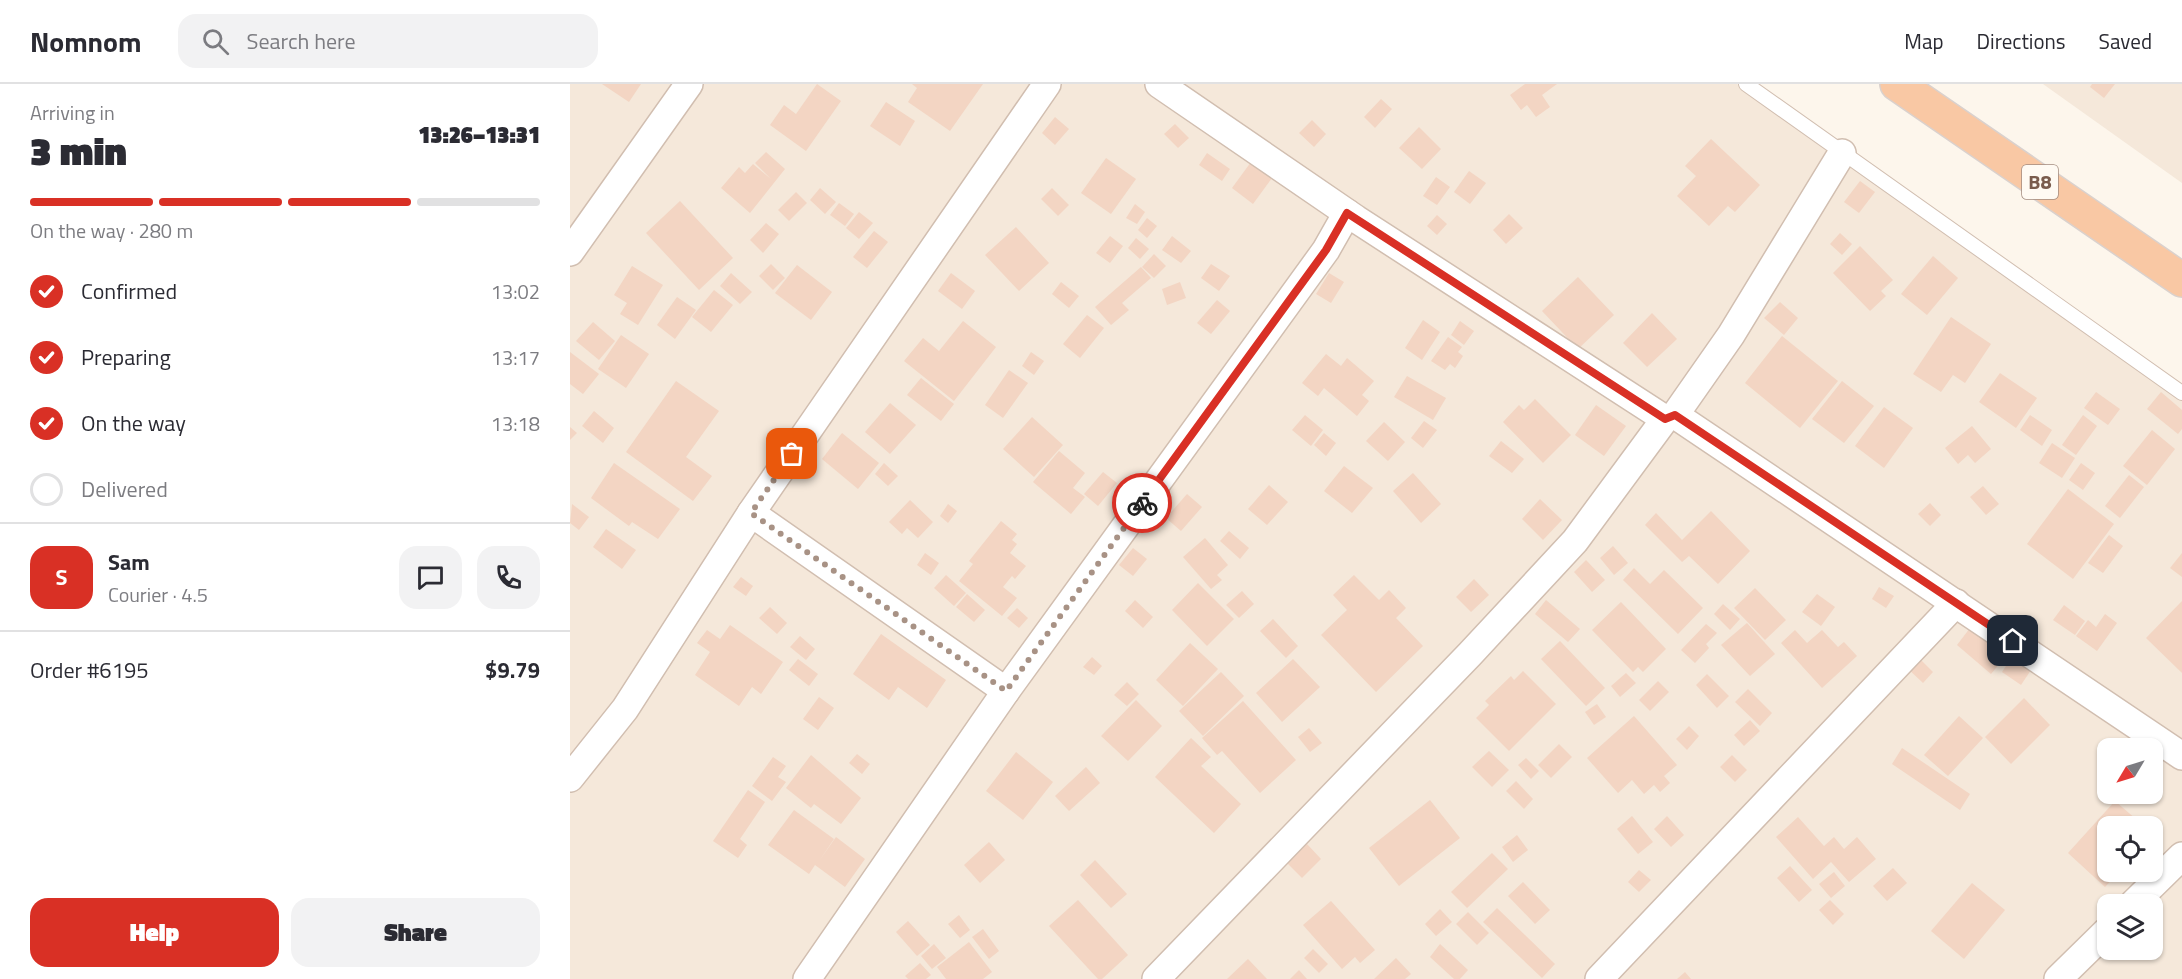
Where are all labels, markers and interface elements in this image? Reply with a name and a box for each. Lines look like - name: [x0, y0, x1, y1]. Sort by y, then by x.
- search box: [178, 14, 598, 68]
- text: Nomnom: [30, 20, 142, 63]
- text: Search here: [247, 24, 356, 58]
- icon: search: [199, 25, 232, 58]
- text: Map: [1904, 25, 1944, 57]
- text: Directions: [1977, 25, 2066, 57]
- text: Saved: [2099, 25, 2152, 57]
- text: Arriving in: [30, 97, 115, 128]
- text: 13:26–13:31: [418, 118, 540, 152]
- text: 3 min: [30, 121, 127, 180]
- road number: B8: [2022, 165, 2058, 199]
- text: On the way · 280 m: [30, 215, 193, 246]
- text: Confirmed: [81, 274, 177, 308]
- icon: check: [30, 275, 63, 308]
- text: 13:02: [491, 276, 540, 307]
- text: Preparing: [81, 340, 171, 374]
- icon: check: [30, 341, 63, 374]
- text: 13:17: [491, 342, 540, 373]
- text: On the way: [81, 406, 186, 440]
- icon: check: [30, 407, 63, 440]
- text: 13:18: [491, 408, 540, 439]
- pin: [766, 428, 817, 479]
- icon: bag: [775, 437, 808, 470]
- text: Delivered: [81, 472, 168, 506]
- courier: [1112, 473, 1172, 533]
- icon: bike: [1126, 487, 1159, 520]
- text: Sam: [108, 545, 150, 579]
- button: chat: [399, 546, 462, 609]
- button: phone: [477, 546, 540, 609]
- text: S: [56, 560, 67, 594]
- text: Courier · 4.5: [108, 579, 208, 610]
- pin: [1987, 615, 2038, 666]
- icon: home: [1996, 624, 2029, 657]
- text: Order #6195: [30, 653, 149, 687]
- text: $9.79: [485, 653, 540, 687]
- north arrow: [2097, 738, 2163, 804]
- map controls: [2097, 738, 2163, 960]
- button: locate: [2097, 816, 2163, 882]
- button: layers: [2097, 894, 2163, 960]
- button: Help: [30, 898, 279, 967]
- button: Share: [291, 898, 540, 967]

